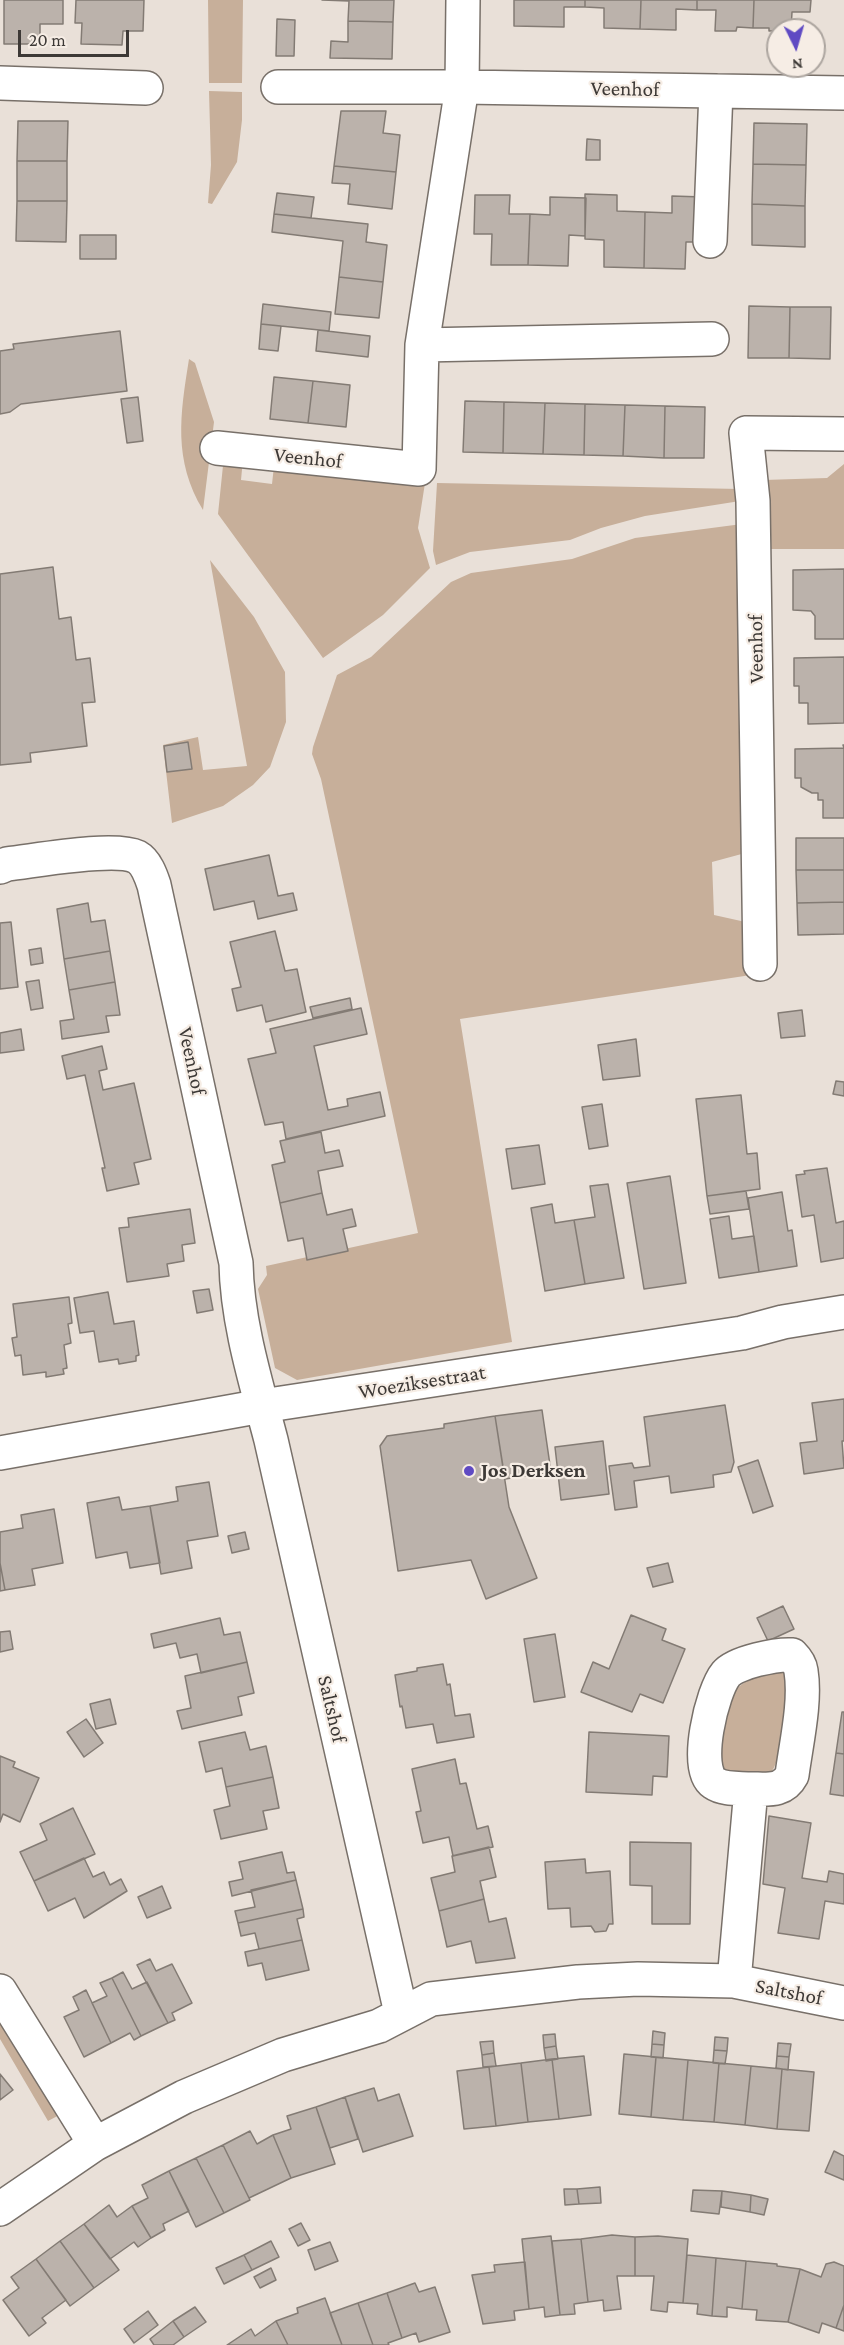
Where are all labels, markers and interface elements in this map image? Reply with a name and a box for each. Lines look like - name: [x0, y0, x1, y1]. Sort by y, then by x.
- scale bar: [21, 18, 132, 56]
- north arrow: [766, 18, 826, 78]
- text: 20 m: [29, 30, 66, 50]
- text: N: [791, 55, 804, 73]
- street label: Veenhof: [590, 76, 660, 102]
- street label: Veenhof: [273, 442, 343, 474]
- street label: Veenhof: [743, 614, 769, 684]
- street label: Veenhof: [173, 1025, 211, 1097]
- street label: Woeziksestraat: [357, 1360, 487, 1404]
- place label: Jos Derksen: [481, 1458, 585, 1484]
- marker: Jos Derksen: [462, 1464, 476, 1478]
- street label: Saltshof: [312, 1673, 352, 1745]
- street label: Saltshof: [753, 1973, 825, 2011]

